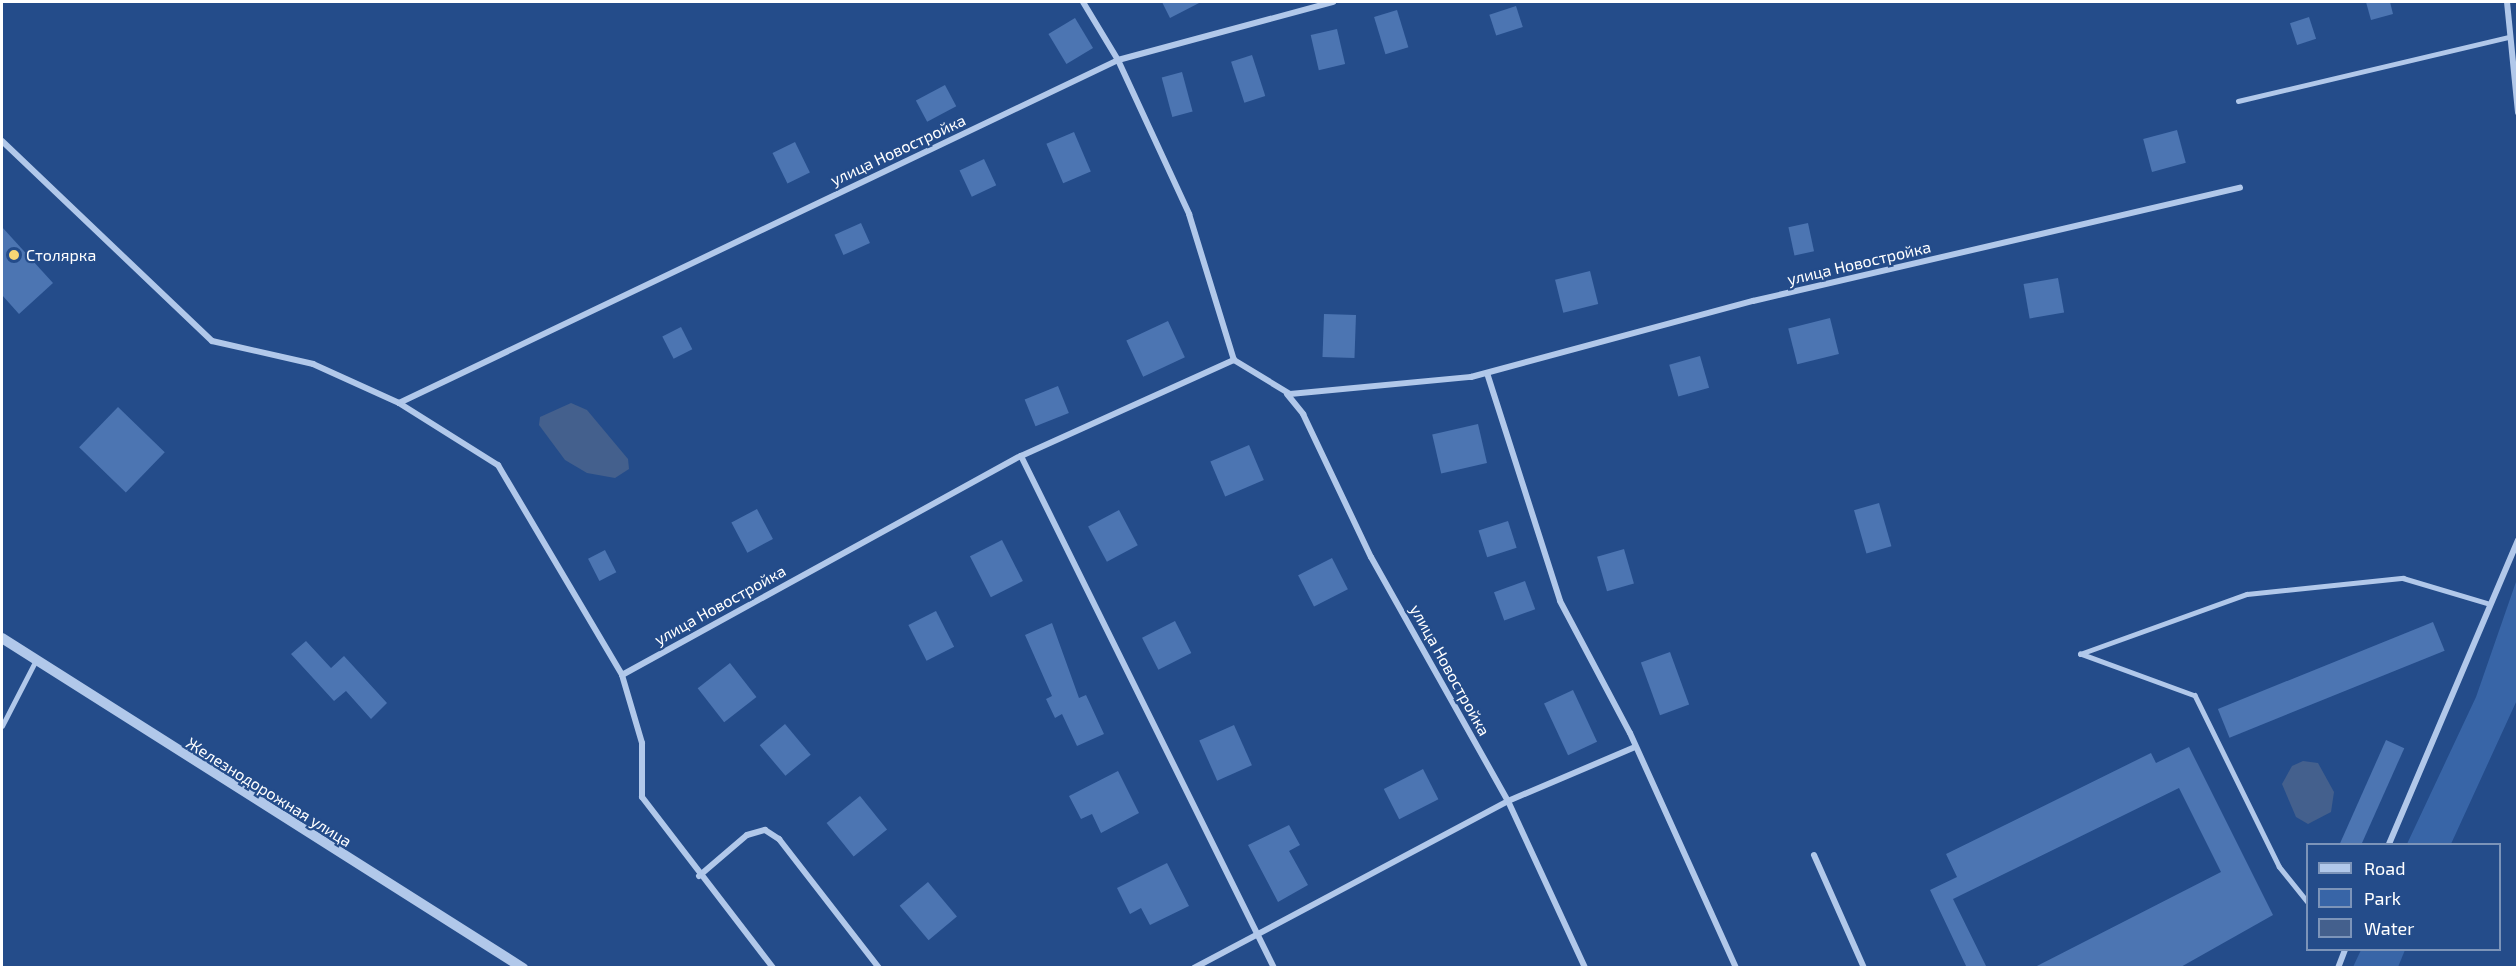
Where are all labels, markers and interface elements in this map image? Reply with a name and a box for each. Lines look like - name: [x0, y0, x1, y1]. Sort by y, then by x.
- street label: улица Новостройка: [827, 110, 969, 190]
- street label: улица Новостройка: [1785, 237, 1933, 289]
- place label: Столярка: [26, 245, 96, 265]
- marker: Столярка: [7, 248, 21, 262]
- street label: улица Новостройка: [651, 561, 789, 649]
- street label: улица Новостройка: [1406, 601, 1494, 739]
- street label: Железнодорожная улица: [183, 733, 355, 851]
- legend: [2306, 843, 2501, 951]
- text: Road: [2364, 857, 2405, 879]
- text: Park: [2364, 887, 2401, 909]
- text: Water: [2364, 917, 2414, 939]

